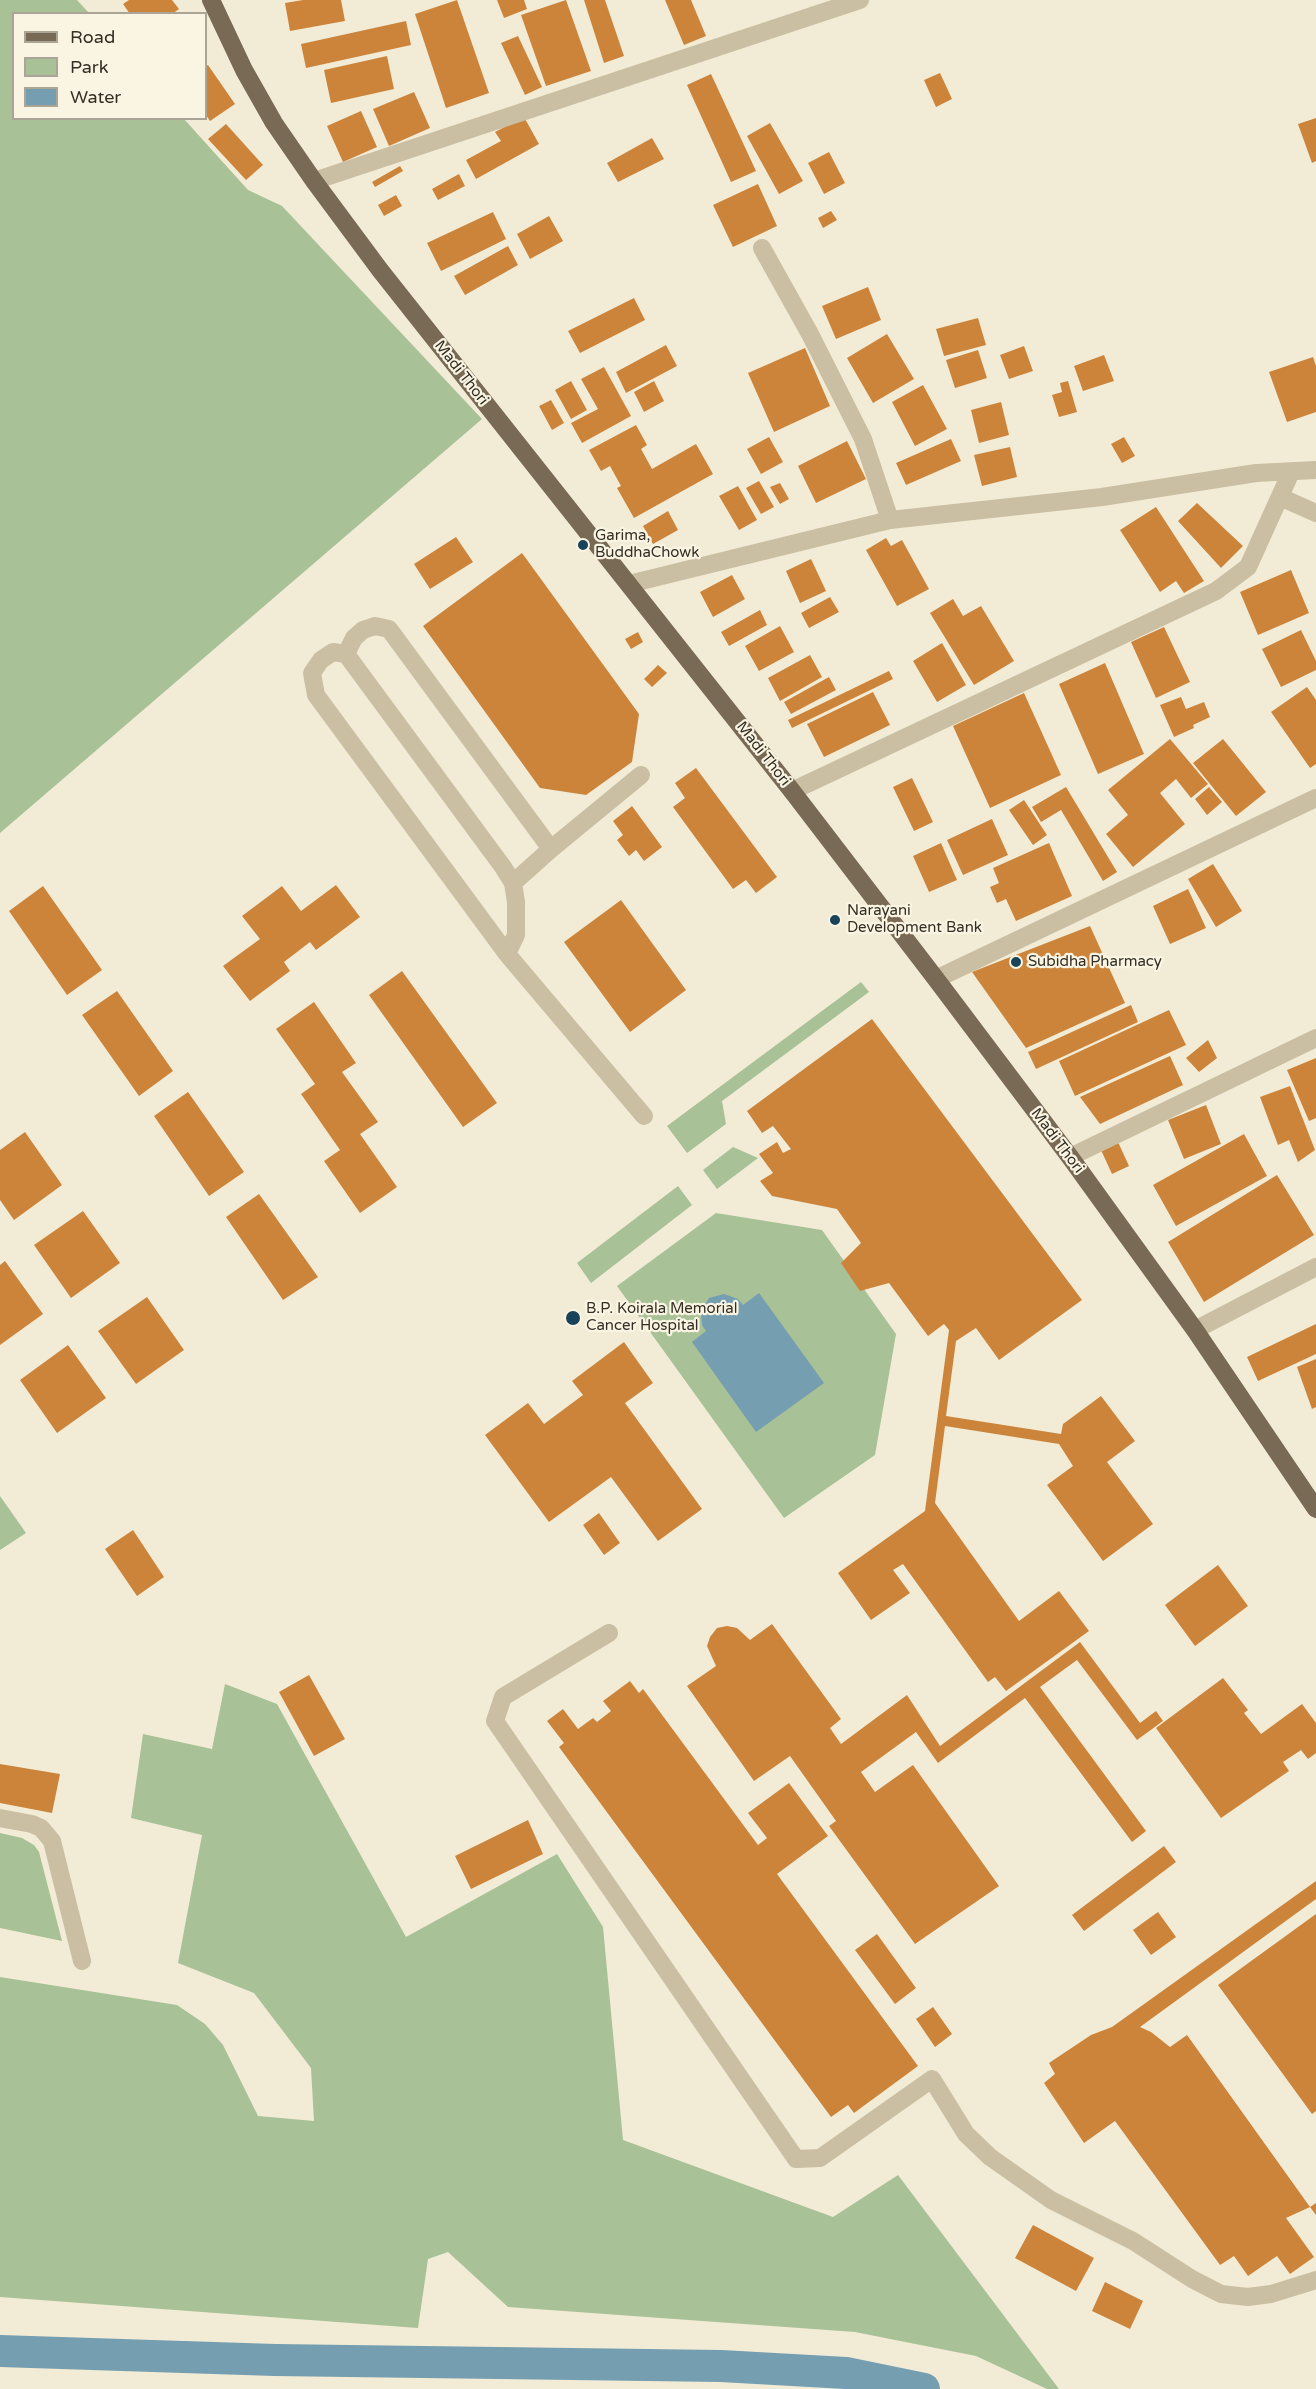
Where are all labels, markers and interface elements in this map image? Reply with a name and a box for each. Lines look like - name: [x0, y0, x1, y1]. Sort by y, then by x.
- legend: [12, 12, 207, 120]
- text: Road: [70, 26, 115, 48]
- text: Park: [70, 56, 108, 78]
- text: Water: [70, 86, 121, 108]
- street label: Madi Thori: [430, 337, 492, 409]
- place label: Garima, BuddhaChowk: [595, 527, 699, 562]
- marker: Garima, BuddhaChowk: [576, 538, 590, 552]
- street label: Madi Thori: [732, 718, 794, 790]
- place label: Narayani Development Bank: [847, 902, 982, 937]
- marker: Narayani Development Bank: [828, 913, 842, 927]
- place label: Subidha Pharmacy: [1028, 953, 1162, 971]
- marker: Subidha Pharmacy: [1009, 955, 1023, 969]
- street label: Madi Thori: [1027, 1105, 1087, 1177]
- place label: B.P. Koirala Memorial Cancer Hospital: [586, 1300, 737, 1335]
- marker: B.P. Koirala Memorial Cancer Hospital: [564, 1309, 582, 1327]

